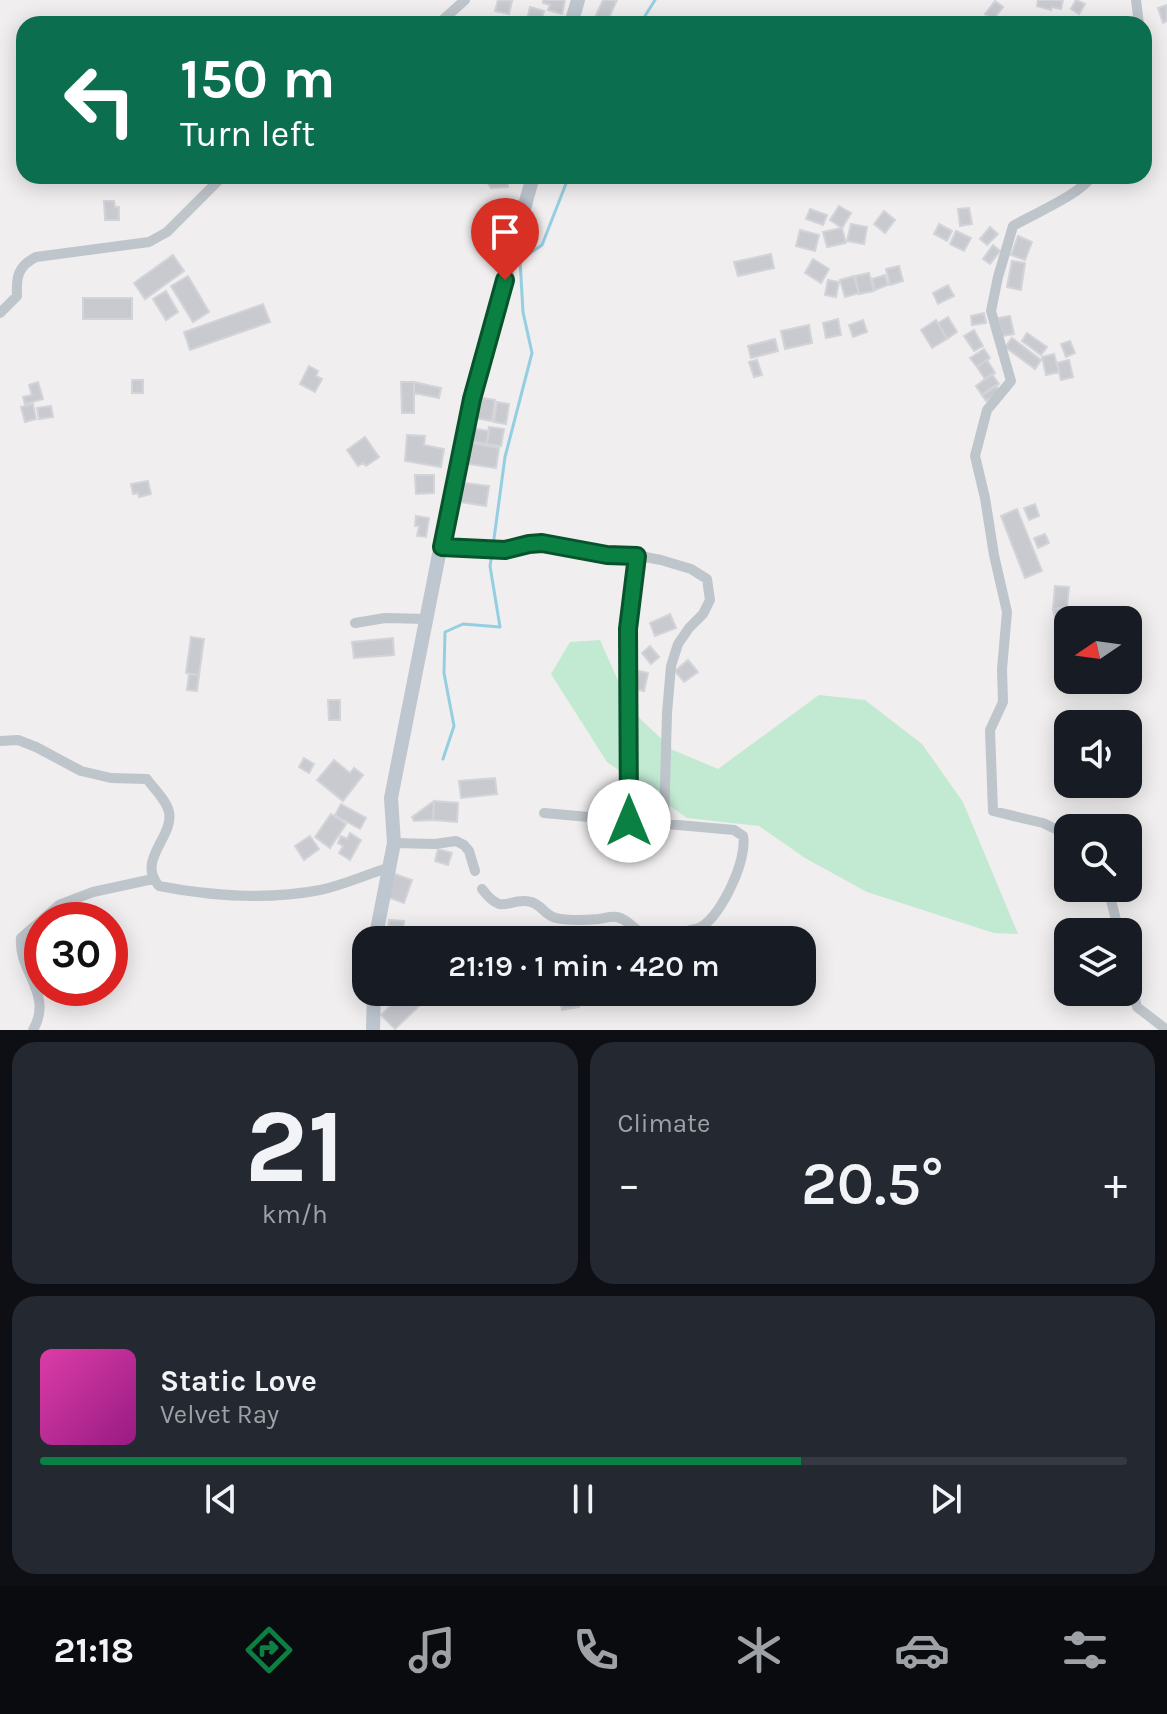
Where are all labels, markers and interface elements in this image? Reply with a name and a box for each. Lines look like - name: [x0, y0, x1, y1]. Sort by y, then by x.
- text: 150 m: [180, 46, 335, 111]
- icon: left: [48, 48, 152, 152]
- text: Turn left: [180, 113, 315, 155]
- pin: [471, 198, 539, 280]
- icon: arrive: [483, 210, 527, 254]
- north arrow: [1054, 606, 1142, 694]
- map controls: [1054, 606, 1142, 1006]
- button: sound: [1054, 710, 1142, 798]
- position arrow: [587, 779, 671, 863]
- button: search: [1054, 814, 1142, 902]
- speed limit sign: 30: [24, 902, 128, 1006]
- button: layers: [1054, 918, 1142, 1006]
- text: 21:19 · 1 min · 420 m: [448, 948, 720, 984]
- text: 21: [245, 1086, 345, 1207]
- text: Climate: [618, 1108, 710, 1139]
- text: 20.5°: [801, 1149, 944, 1219]
- text: −: [618, 1159, 641, 1210]
- text: +: [1104, 1159, 1127, 1210]
- text: km/h: [262, 1199, 328, 1230]
- text: Static Love: [160, 1363, 317, 1399]
- text: Velvet Ray: [160, 1399, 279, 1430]
- icon: previous: [199, 1477, 243, 1521]
- icon: pause: [561, 1477, 605, 1521]
- icon: next: [924, 1477, 968, 1521]
- icon: directions: [241, 1622, 297, 1678]
- icon: music: [404, 1622, 460, 1678]
- icon: phone: [568, 1622, 624, 1678]
- icon: climate: [731, 1622, 787, 1678]
- icon: car: [894, 1622, 950, 1678]
- icon: filters: [1057, 1622, 1113, 1678]
- text: 21:18: [54, 1629, 134, 1671]

